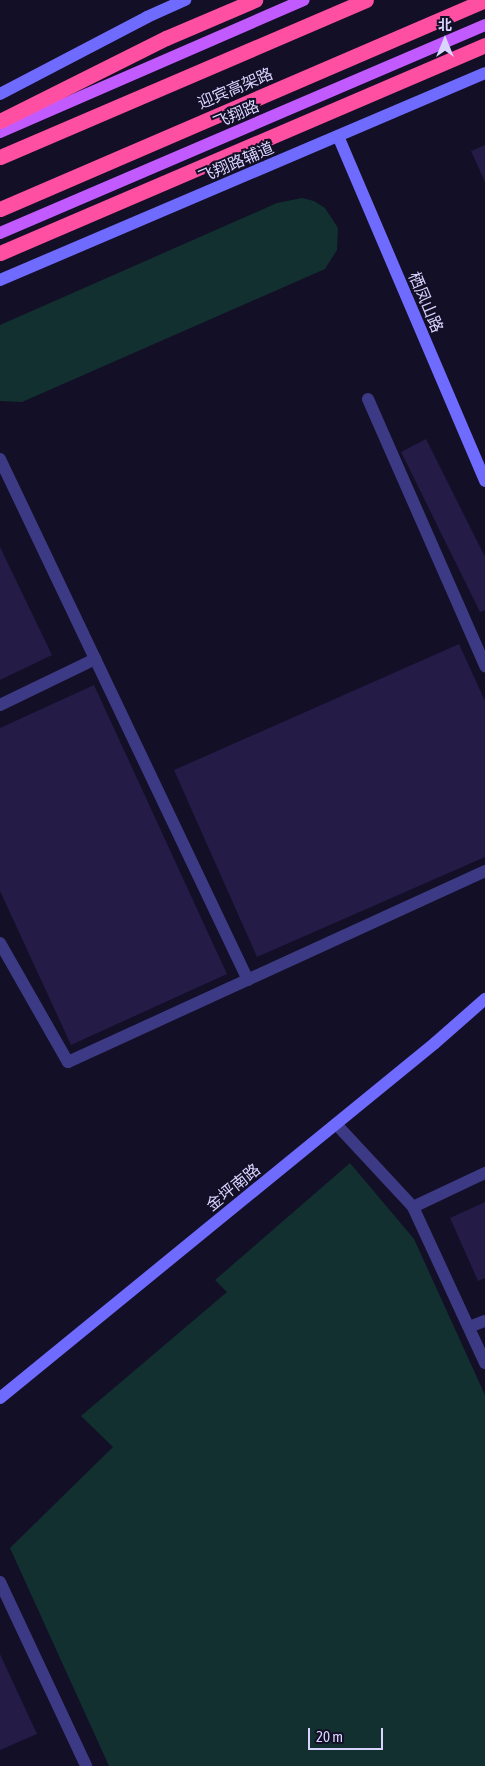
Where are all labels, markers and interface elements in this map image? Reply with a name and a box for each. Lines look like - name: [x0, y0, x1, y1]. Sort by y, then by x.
- north arrow: [420, 15, 470, 65]
- text: 北: [438, 17, 452, 33]
- street label: 迎宾高架路: [194, 64, 276, 112]
- street label: 飞翔路: [210, 96, 262, 132]
- street label: 飞翔路辅道: [195, 138, 277, 186]
- street label: 栖凤山路: [405, 269, 447, 335]
- street label: 金坪南路: [202, 1159, 264, 1215]
- scale bar: [310, 1718, 385, 1750]
- text: 20 m: [316, 1728, 343, 1745]

